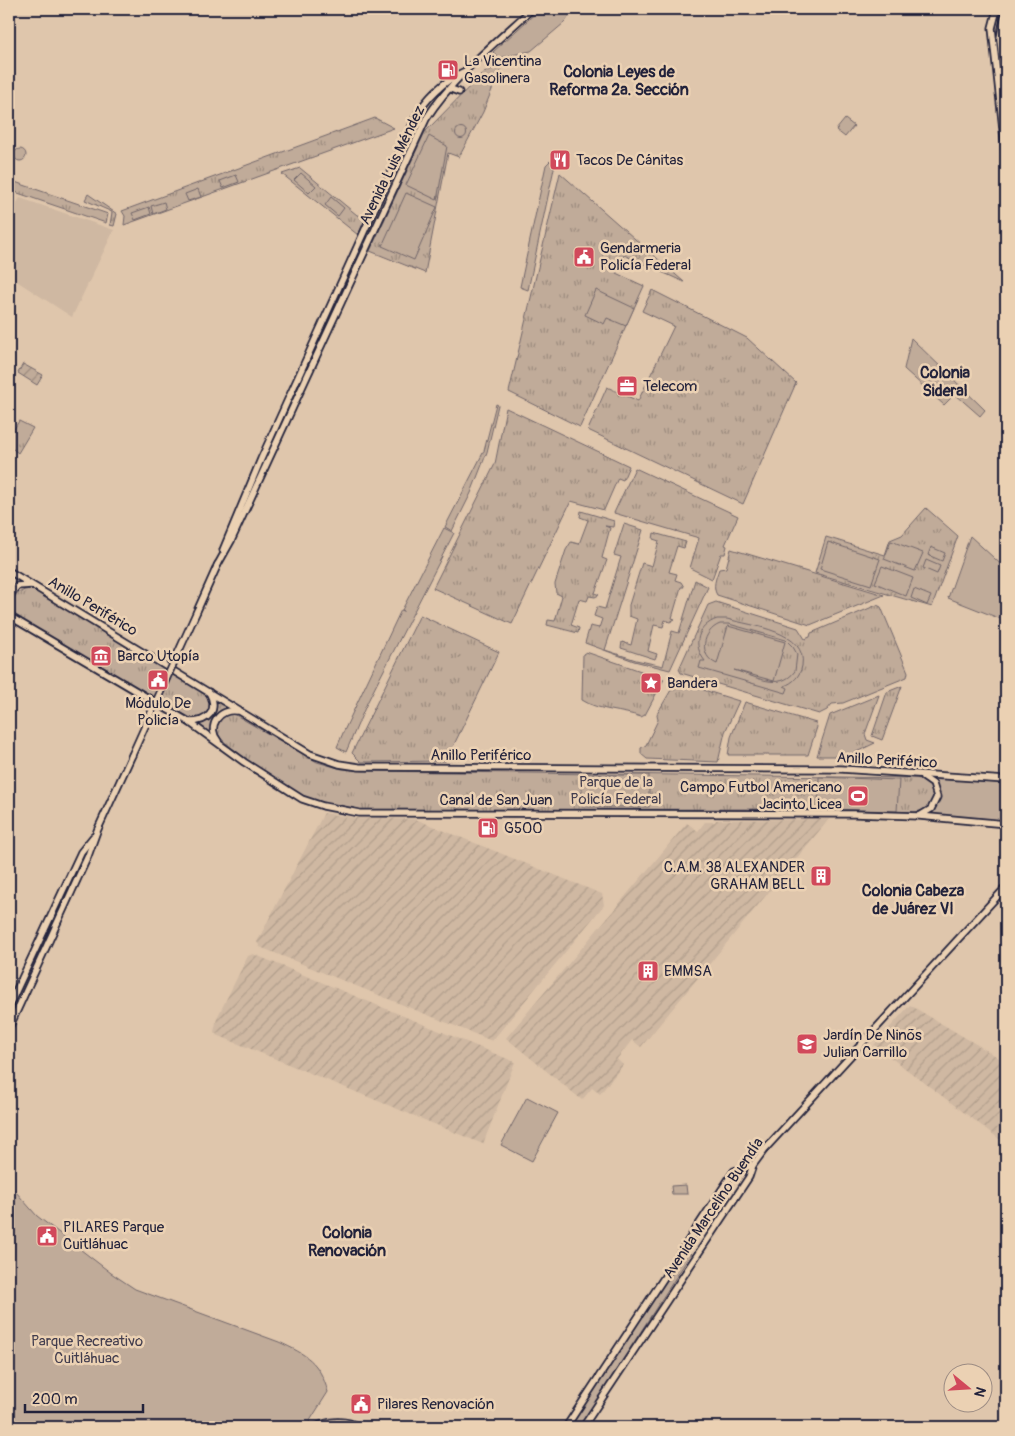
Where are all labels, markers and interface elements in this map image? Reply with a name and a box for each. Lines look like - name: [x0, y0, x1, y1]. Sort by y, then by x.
- place label: La Vicentina Gasolinera: [464, 52, 541, 88]
- fuel station icon: La Vicentina Gasolinera: [436, 58, 460, 82]
- district label: Colonia Leyes de Reforma 2a. Sección: [549, 62, 689, 100]
- street label: Avenida Luis Méndez: [355, 102, 430, 228]
- restaurant icon: Tacos De Cánitas: [548, 148, 572, 172]
- place label: Tacos De Cánitas: [576, 151, 684, 170]
- place label: Gendarmeria Policía Federal: [600, 239, 691, 275]
- public building icon: Gendarmeria Policía Federal: [572, 245, 596, 269]
- district label: Colonia Sideral: [920, 363, 971, 401]
- office icon: Telecom: [615, 374, 639, 398]
- place label: Telecom: [643, 377, 697, 396]
- street label: Anillo Periférico: [45, 572, 141, 641]
- museum icon: Barco Utopía: [89, 644, 113, 668]
- place label: Barco Utopía: [117, 647, 199, 666]
- public building icon: Módulo De Policía: [146, 668, 170, 692]
- place icon: Bandera: [639, 671, 663, 695]
- place label: Bandera: [667, 674, 718, 693]
- place label: Módulo De Policía: [125, 694, 191, 730]
- street label: Anillo Periférico: [431, 746, 531, 765]
- street label: Anillo Periférico: [836, 748, 938, 773]
- park label: Parque de la Policía Federal: [570, 773, 662, 809]
- place label: Campo Futbol Americano Jacinto Licea: [680, 778, 842, 814]
- sports icon: Campo Futbol Americano Jacinto Licea: [846, 784, 870, 808]
- street label: Canal de San Juan: [440, 791, 552, 810]
- fuel station icon: G500: [476, 816, 500, 840]
- place label: G500: [504, 819, 543, 838]
- place label: C.A.M. 38 ALEXANDER GRAHAM BELL: [664, 858, 805, 894]
- building icon: C.A.M. 38 ALEXANDER GRAHAM BELL: [809, 864, 833, 888]
- district label: Colonia Cabeza de Juárez VI: [862, 881, 965, 919]
- building icon: EMMSA: [636, 959, 660, 983]
- place label: EMMSA: [664, 962, 712, 981]
- place label: Jardín De Ninõs Julian Carrillo: [823, 1026, 922, 1062]
- school or university icon: Jardín De Ninõs Julian Carrillo: [795, 1032, 819, 1056]
- street label: Avenida Marcelino Buendía: [659, 1134, 768, 1282]
- place label: PILARES Parque Cuitláhuac: [63, 1218, 165, 1254]
- district label: Colonia Renovación: [308, 1223, 386, 1261]
- public building icon: PILARES Parque Cuitláhuac: [35, 1224, 59, 1248]
- park label: Parque Recreativo Cuitláhuac: [31, 1332, 143, 1368]
- north arrow: [942, 1364, 992, 1414]
- scale bar: [25, 1381, 142, 1413]
- text: N: [970, 1385, 989, 1399]
- text: 200 m: [32, 1390, 77, 1409]
- public building icon: Pilares Renovación: [349, 1392, 373, 1416]
- place label: Pilares Renovación: [377, 1395, 494, 1414]

